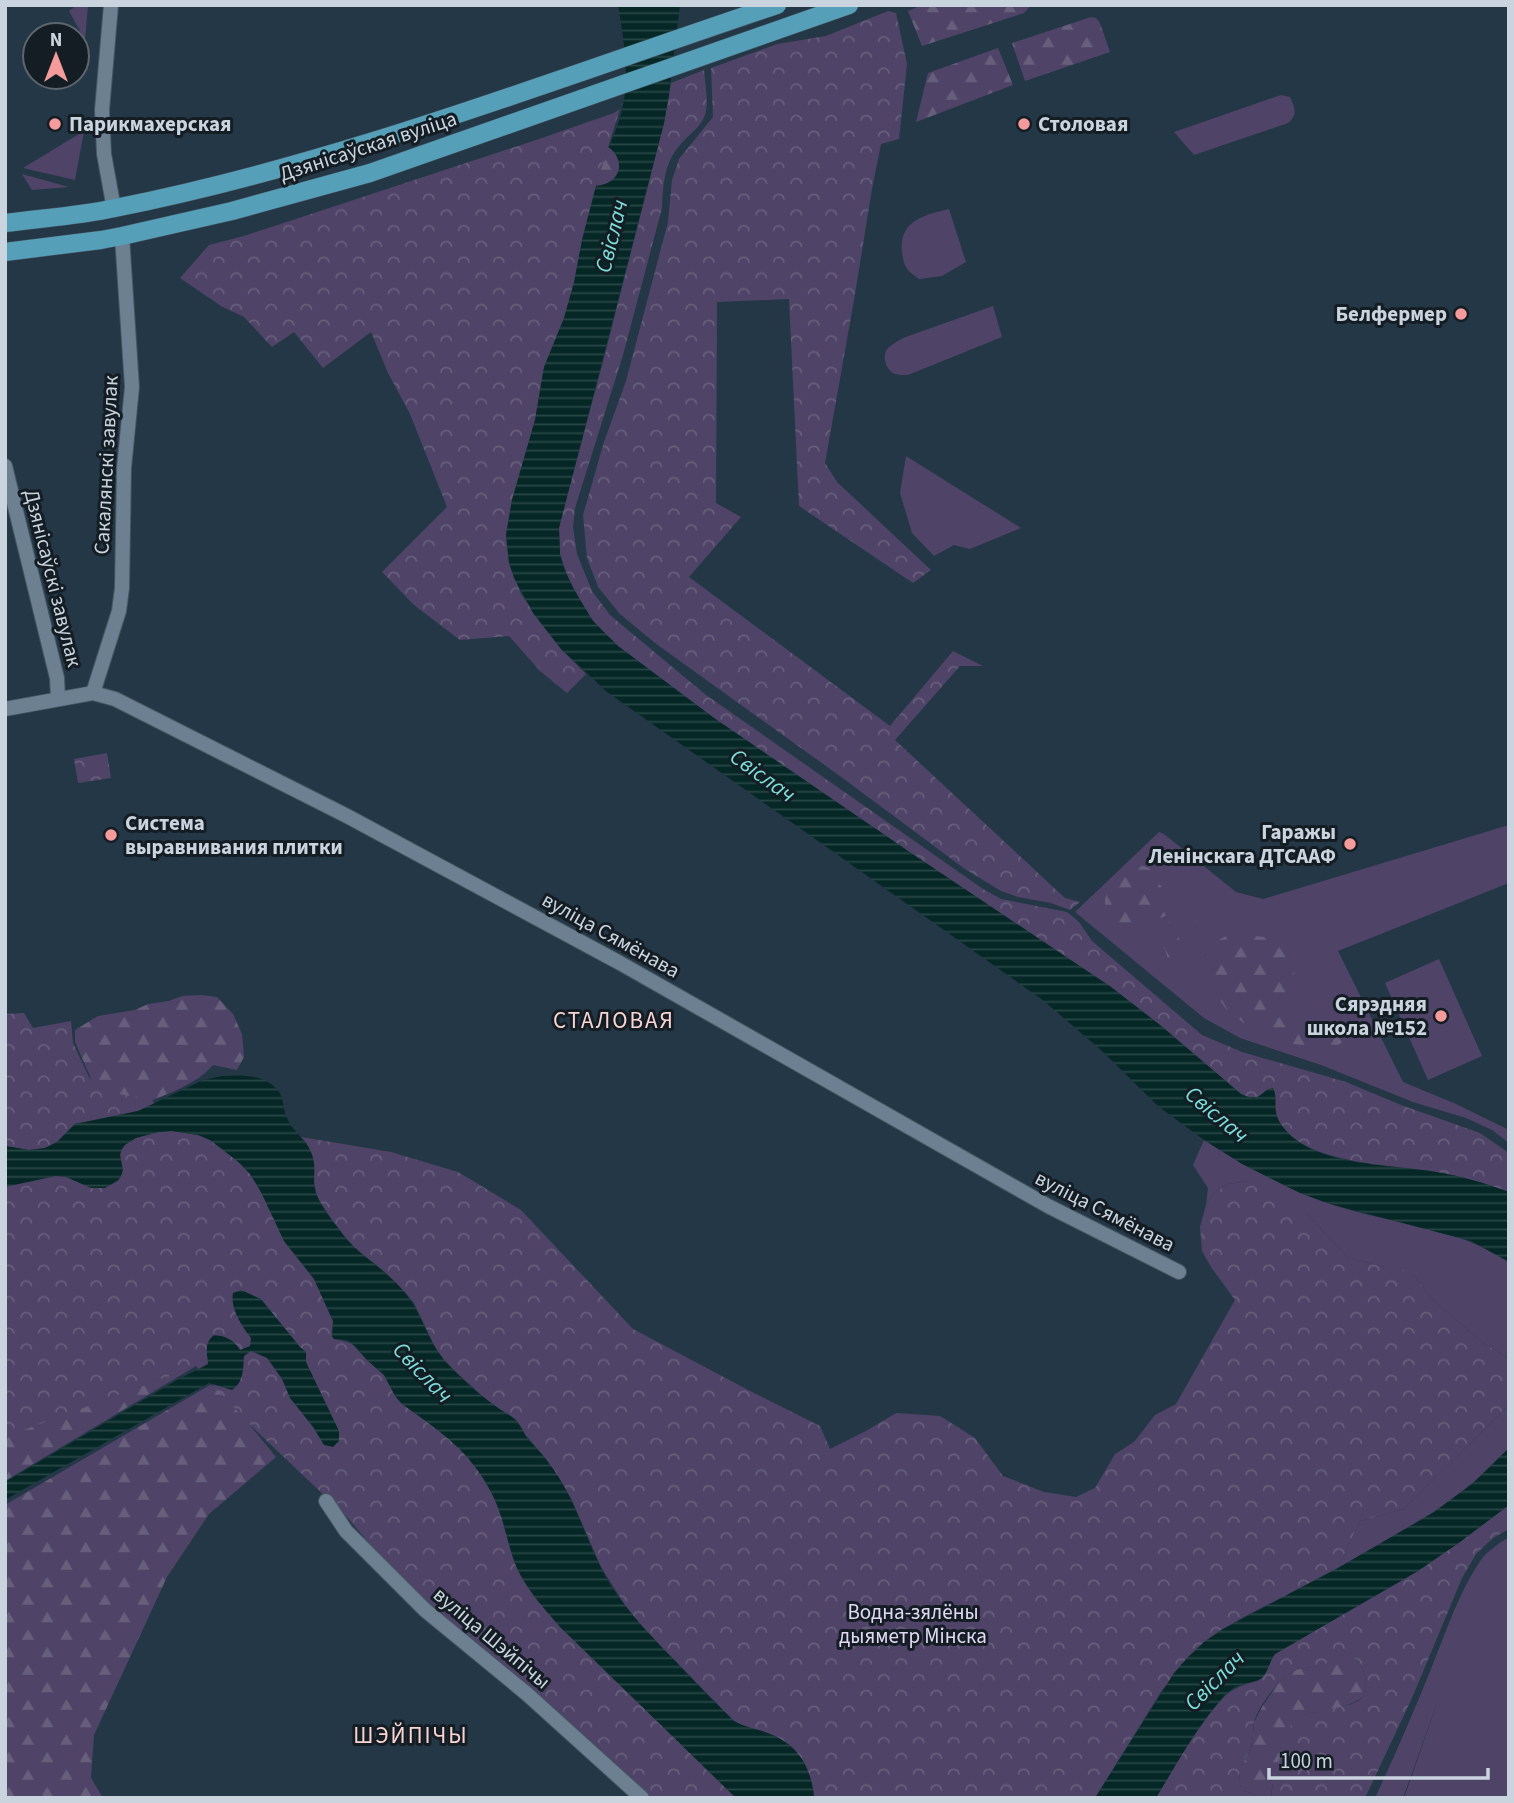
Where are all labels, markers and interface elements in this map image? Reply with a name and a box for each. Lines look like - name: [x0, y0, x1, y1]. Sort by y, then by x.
- north arrow: [21, 21, 91, 91]
- text: N: [50, 27, 62, 54]
- street label: Дзянісаўская вуліца: [276, 103, 460, 189]
- place label: Парикмахерская: [69, 109, 231, 139]
- place label: Столовая: [1038, 109, 1128, 139]
- marker: Парикмахерская: [47, 116, 63, 132]
- marker: Столовая: [1016, 116, 1032, 132]
- water label: Свіслач: [586, 196, 636, 276]
- place label: Белфермер: [1335, 299, 1447, 329]
- marker: Белфермер: [1453, 306, 1469, 322]
- street label: Сакалянскі завулак: [86, 374, 126, 555]
- street label: Дзянісаўскі завулак: [16, 486, 90, 671]
- water label: Свіслач: [723, 740, 802, 811]
- place label: Система выравнивания плитки: [125, 808, 343, 862]
- place label: Гаражы Ленінскага ДТСААФ: [1148, 817, 1336, 871]
- marker: Система выравнивания плитки: [103, 827, 119, 843]
- marker: Гаражы Ленінскага ДТСААФ: [1342, 836, 1358, 852]
- street label: вуліца Сямёнава: [537, 885, 685, 985]
- place label: Сярэдняя школа №152: [1307, 989, 1427, 1043]
- district label: СТАЛОВАЯ: [553, 1004, 675, 1037]
- marker: Сярэдняя школа №152: [1433, 1008, 1449, 1024]
- water label: Свіслач: [1178, 1078, 1256, 1151]
- street label: вуліца Сямёнава: [1030, 1163, 1180, 1259]
- water label: Свіслач: [385, 1334, 460, 1411]
- street label: вуліца Шэйпічы: [427, 1580, 557, 1696]
- park label: Водна-зялёны дыяметр Мінска: [839, 1597, 987, 1651]
- water label: Свіслач: [1176, 1642, 1252, 1718]
- district label: ШЭЙПІЧЫ: [353, 1719, 469, 1752]
- scale bar: [1269, 1736, 1488, 1780]
- text: 100 m: [1280, 1746, 1333, 1776]

